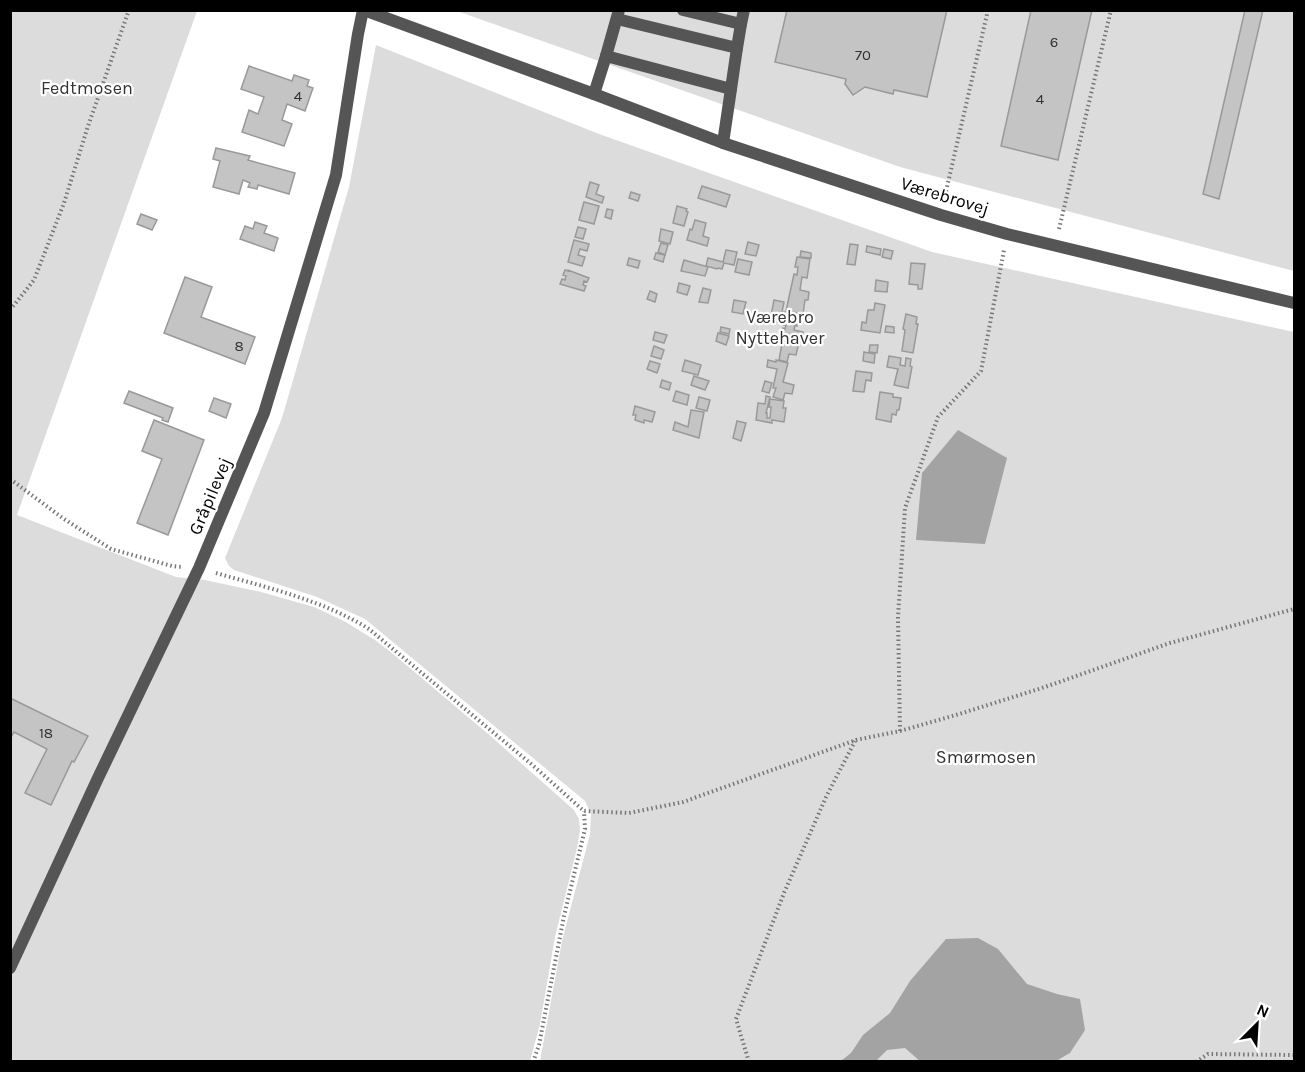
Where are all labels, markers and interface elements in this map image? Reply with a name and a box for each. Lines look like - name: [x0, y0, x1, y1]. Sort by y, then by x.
- house number: 6: [1050, 33, 1058, 51]
- house number: 70: [855, 46, 871, 64]
- park label: Fedtmosen: [41, 77, 133, 99]
- house number: 4: [294, 87, 303, 105]
- house number: 4: [1036, 90, 1045, 108]
- street label: Værebrovej: [898, 172, 992, 220]
- park label: Værebro Nyttehaver: [735, 306, 825, 349]
- house number: 8: [234, 337, 244, 355]
- street label: Gråpilevej: [184, 454, 236, 538]
- house number: 18: [39, 724, 53, 742]
- park label: Smørmosen: [936, 746, 1036, 768]
- north arrow: [1227, 994, 1287, 1054]
- text: N: [1254, 1000, 1272, 1022]

